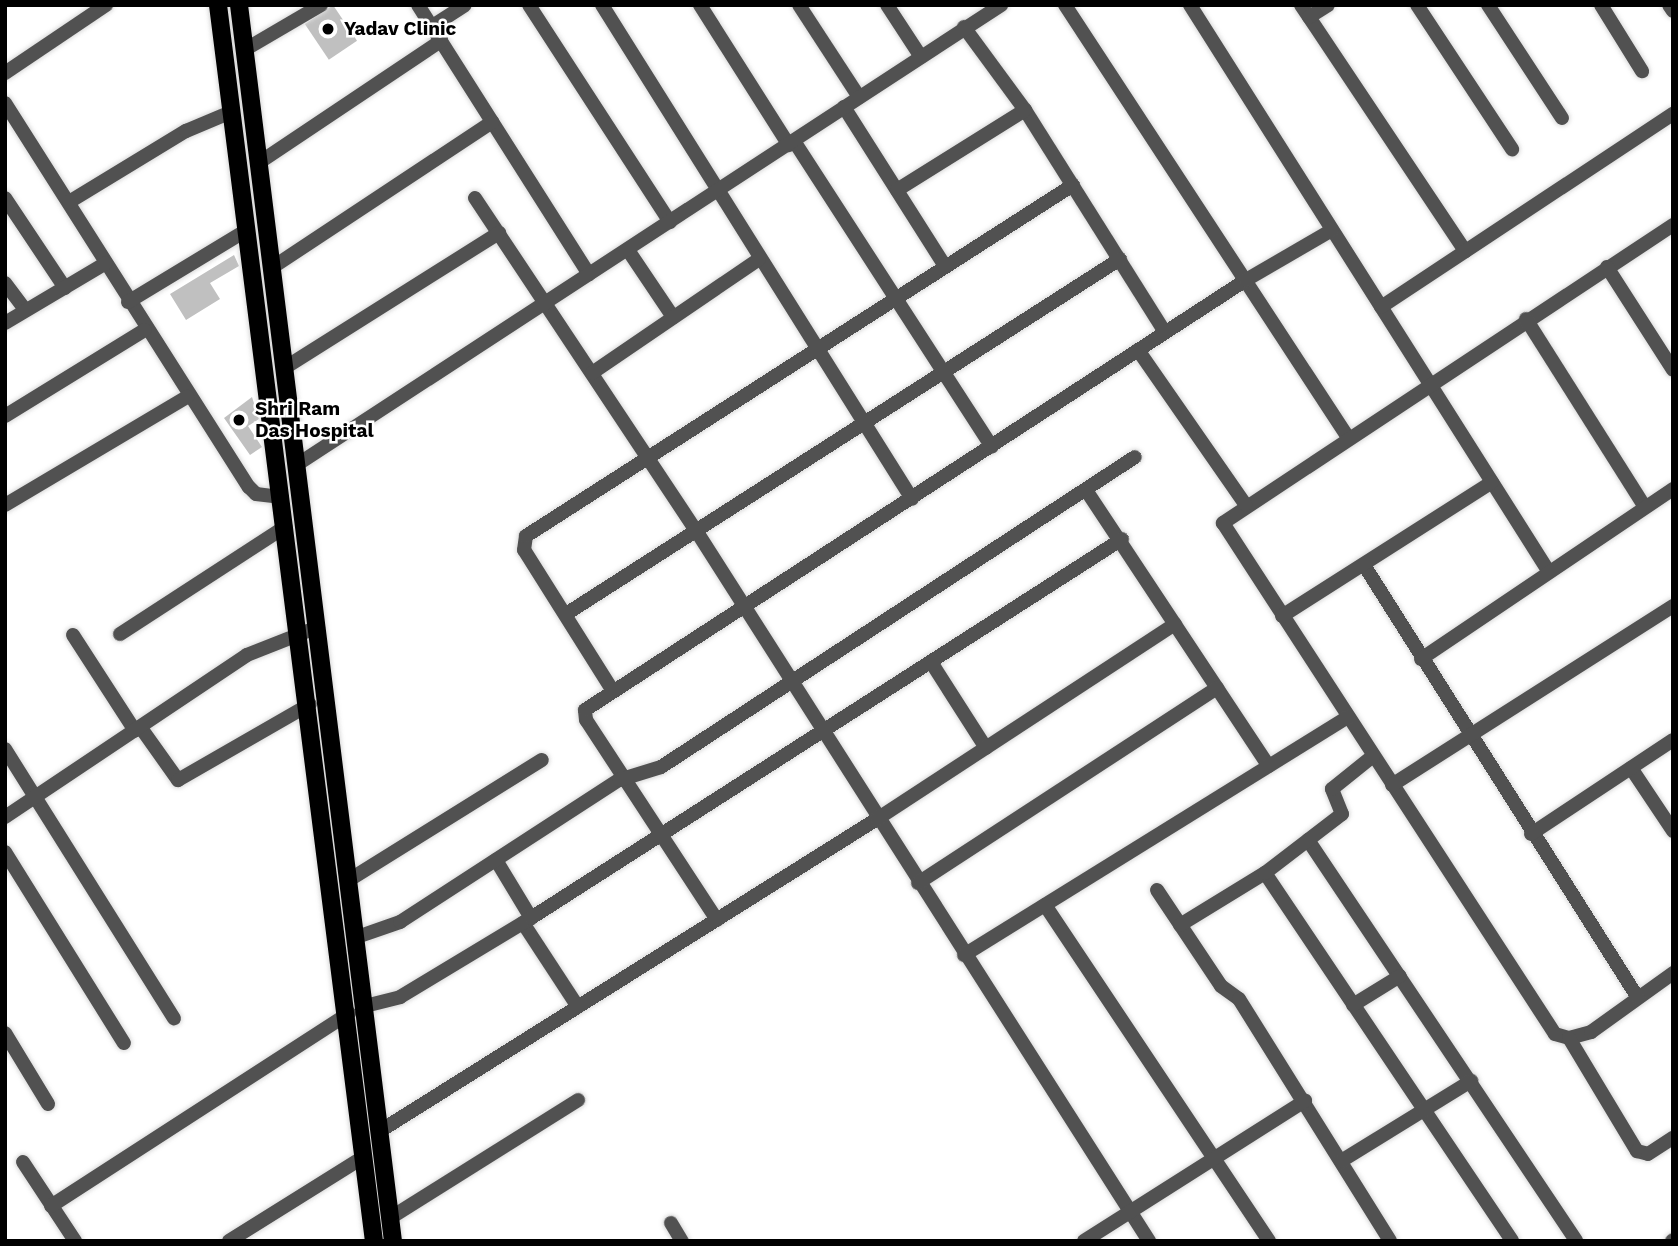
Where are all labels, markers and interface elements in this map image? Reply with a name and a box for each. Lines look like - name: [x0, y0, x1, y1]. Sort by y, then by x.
- place label: Yadav Clinic: [344, 18, 457, 40]
- marker: Yadav Clinic: [318, 19, 338, 39]
- place label: Shri Ram Das Hospital: [255, 398, 374, 442]
- marker: Shri Ram Das Hospital: [229, 410, 249, 430]

